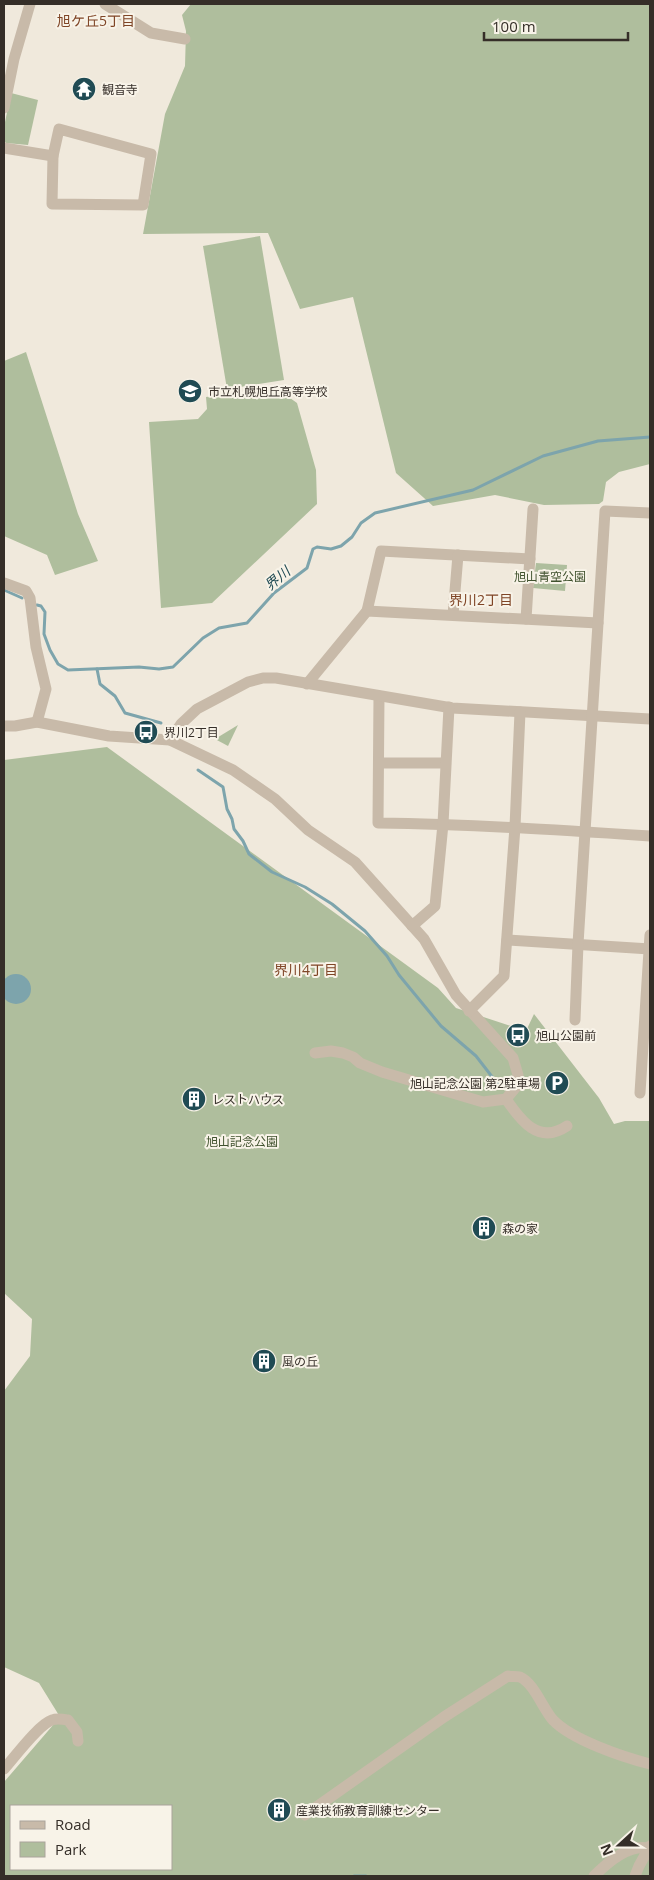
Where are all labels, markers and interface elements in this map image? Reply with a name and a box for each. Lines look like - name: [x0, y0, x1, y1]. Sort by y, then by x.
- scale bar: [484, 10, 628, 42]
- district label: 旭ケ丘5丁目: [57, 11, 135, 30]
- text: 100 m: [492, 16, 536, 36]
- temple icon: 観音寺: [71, 76, 97, 102]
- place label: 観音寺: [102, 81, 138, 98]
- school or university icon: 市立札幌旭丘高等学校: [177, 378, 203, 404]
- place label: 市立札幌旭丘高等学校: [208, 383, 328, 400]
- water label: 界川: [260, 560, 295, 594]
- park label: 旭山青空公園: [514, 568, 586, 585]
- district label: 界川2丁目: [449, 590, 513, 609]
- bus stop icon: 界川2丁目: [133, 719, 159, 745]
- place label: 界川2丁目: [164, 724, 219, 741]
- district label: 界川4丁目: [274, 960, 338, 979]
- bus stop icon: 旭山公園前: [505, 1022, 531, 1048]
- place label: 旭山公園前: [536, 1027, 596, 1044]
- parking icon: 旭山記念公園 第2駐車場: [544, 1070, 570, 1096]
- place label: 旭山記念公園 第2駐車場: [410, 1075, 540, 1092]
- building icon: レストハウス: [181, 1086, 207, 1112]
- place label: レストハウス: [212, 1091, 284, 1108]
- park label: 旭山記念公園: [206, 1133, 278, 1150]
- building icon: 森の家: [471, 1215, 497, 1241]
- place label: 森の家: [502, 1220, 538, 1237]
- building icon: 風の丘: [251, 1348, 277, 1374]
- place label: 風の丘: [282, 1353, 318, 1370]
- building icon: 産業技術教育訓練センター: [266, 1797, 292, 1823]
- place label: 産業技術教育訓練センター: [296, 1802, 440, 1819]
- legend: [10, 1805, 172, 1870]
- text: Road: [55, 1814, 91, 1834]
- north arrow: [594, 1820, 644, 1870]
- text: Park: [55, 1839, 86, 1859]
- text: N: [595, 1841, 617, 1859]

